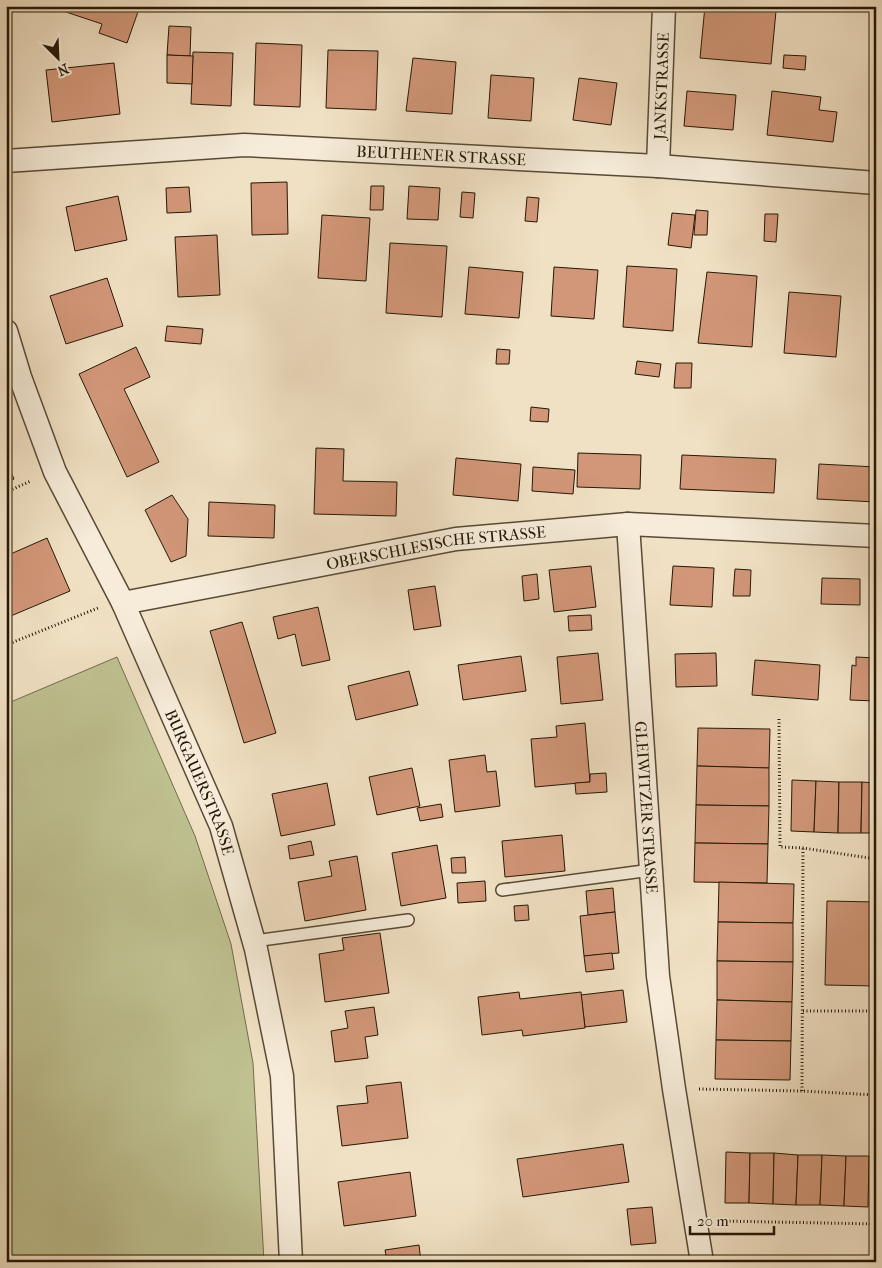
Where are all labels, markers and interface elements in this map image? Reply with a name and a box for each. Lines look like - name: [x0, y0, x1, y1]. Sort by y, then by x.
- north arrow: [32, 32, 82, 82]
- street label: JANKSTRASSE: [650, 32, 673, 142]
- text: N: [54, 59, 71, 79]
- street label: BEUTHENER STRASSE: [356, 142, 527, 169]
- street label: OBERSCHLESISCHE STRASSE: [325, 522, 547, 574]
- street label: BURGAUERSTRASSE: [161, 706, 238, 857]
- street label: GLEIWITZER STRASSE: [631, 721, 662, 894]
- scale bar: [690, 1203, 773, 1235]
- text: 20 m: [697, 1212, 729, 1230]

